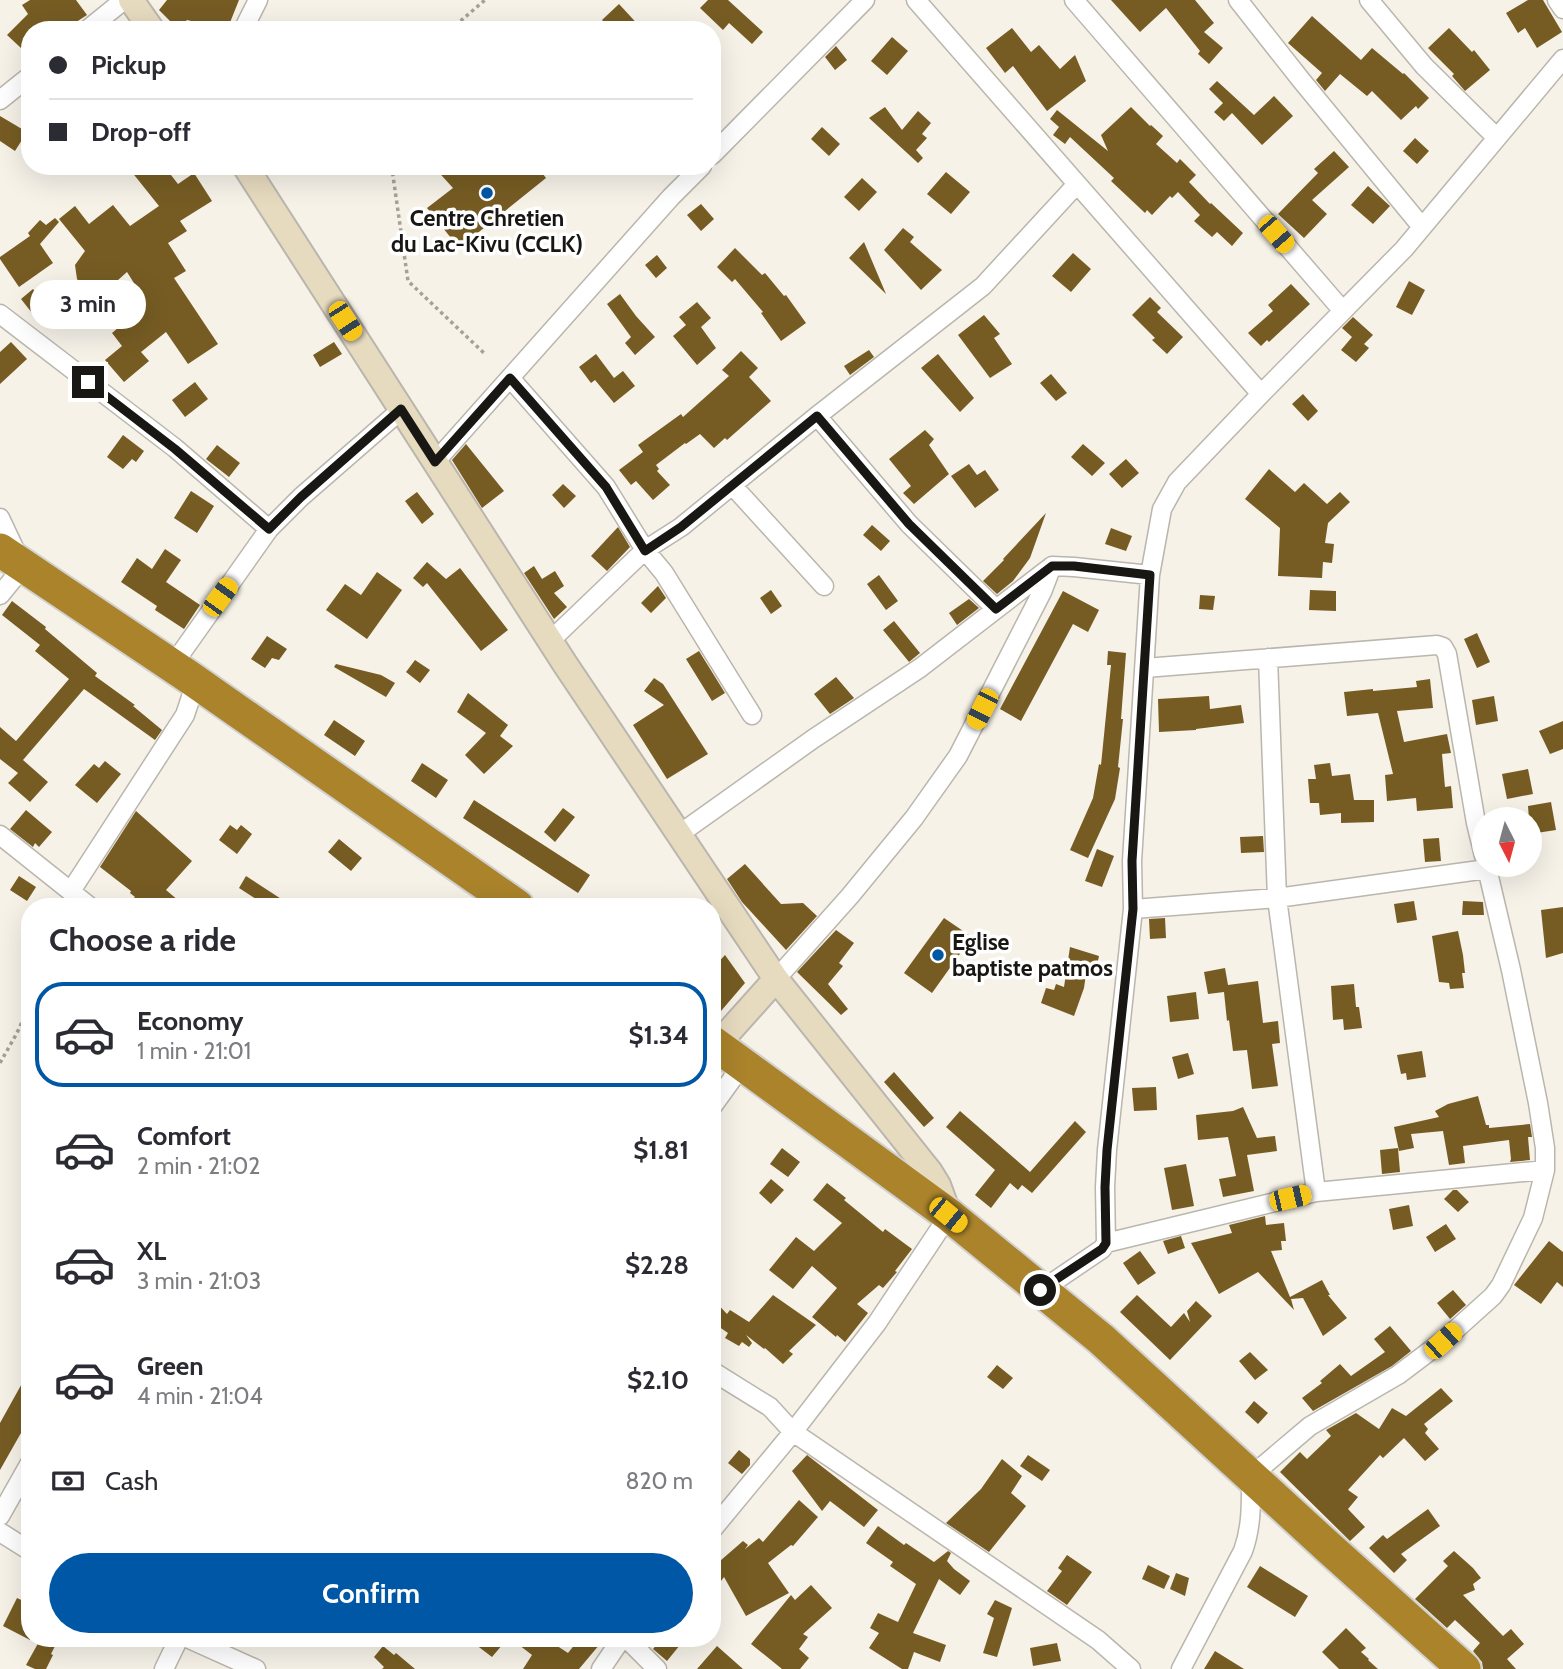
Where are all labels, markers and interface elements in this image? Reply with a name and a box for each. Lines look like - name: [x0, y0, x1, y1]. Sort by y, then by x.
- text: Pickup: [91, 49, 166, 81]
- text: Drop-off: [91, 116, 191, 148]
- marker: Centre Chretien du Lac-Kivu (CCLK): [479, 185, 495, 201]
- place label: Centre Chretien du Lac-Kivu (CCLK): [391, 204, 583, 258]
- car: [1255, 211, 1298, 257]
- callout: 3 min: [30, 280, 146, 330]
- text: 3 min: [60, 290, 116, 318]
- car: [325, 298, 366, 344]
- route end: [72, 366, 104, 398]
- car: [200, 574, 241, 620]
- car: [964, 686, 1001, 732]
- north arrow: [1472, 807, 1542, 877]
- map controls: [1472, 807, 1542, 877]
- text: Choose a ride: [49, 920, 236, 959]
- place label: Eglise baptiste patmos: [952, 928, 1113, 982]
- marker: Eglise baptiste patmos: [930, 947, 946, 963]
- icon: car: [53, 1003, 116, 1066]
- text: Economy: [137, 1005, 243, 1037]
- text: $1.34: [628, 1019, 689, 1051]
- text: 1 min · 21:01: [137, 1037, 251, 1065]
- icon: car: [53, 1118, 116, 1181]
- text: Comfort: [137, 1120, 231, 1152]
- text: $1.81: [633, 1134, 689, 1166]
- text: 2 min · 21:02: [137, 1152, 260, 1180]
- car: [1268, 1183, 1313, 1213]
- car: [926, 1194, 971, 1236]
- icon: car: [53, 1233, 116, 1296]
- text: XL: [137, 1235, 166, 1267]
- text: $2.28: [625, 1249, 689, 1281]
- text: 3 min · 21:03: [137, 1267, 261, 1295]
- route start: [1024, 1274, 1056, 1306]
- car: [1421, 1319, 1466, 1363]
- icon: car: [53, 1348, 116, 1411]
- text: Green: [137, 1350, 204, 1382]
- text: $2.10: [627, 1364, 689, 1396]
- text: 4 min · 21:04: [137, 1382, 263, 1410]
- icon: cash: [49, 1462, 87, 1500]
- text: Cash: [105, 1465, 158, 1497]
- text: 820 m: [626, 1467, 693, 1495]
- button: Confirm: [49, 1553, 693, 1633]

